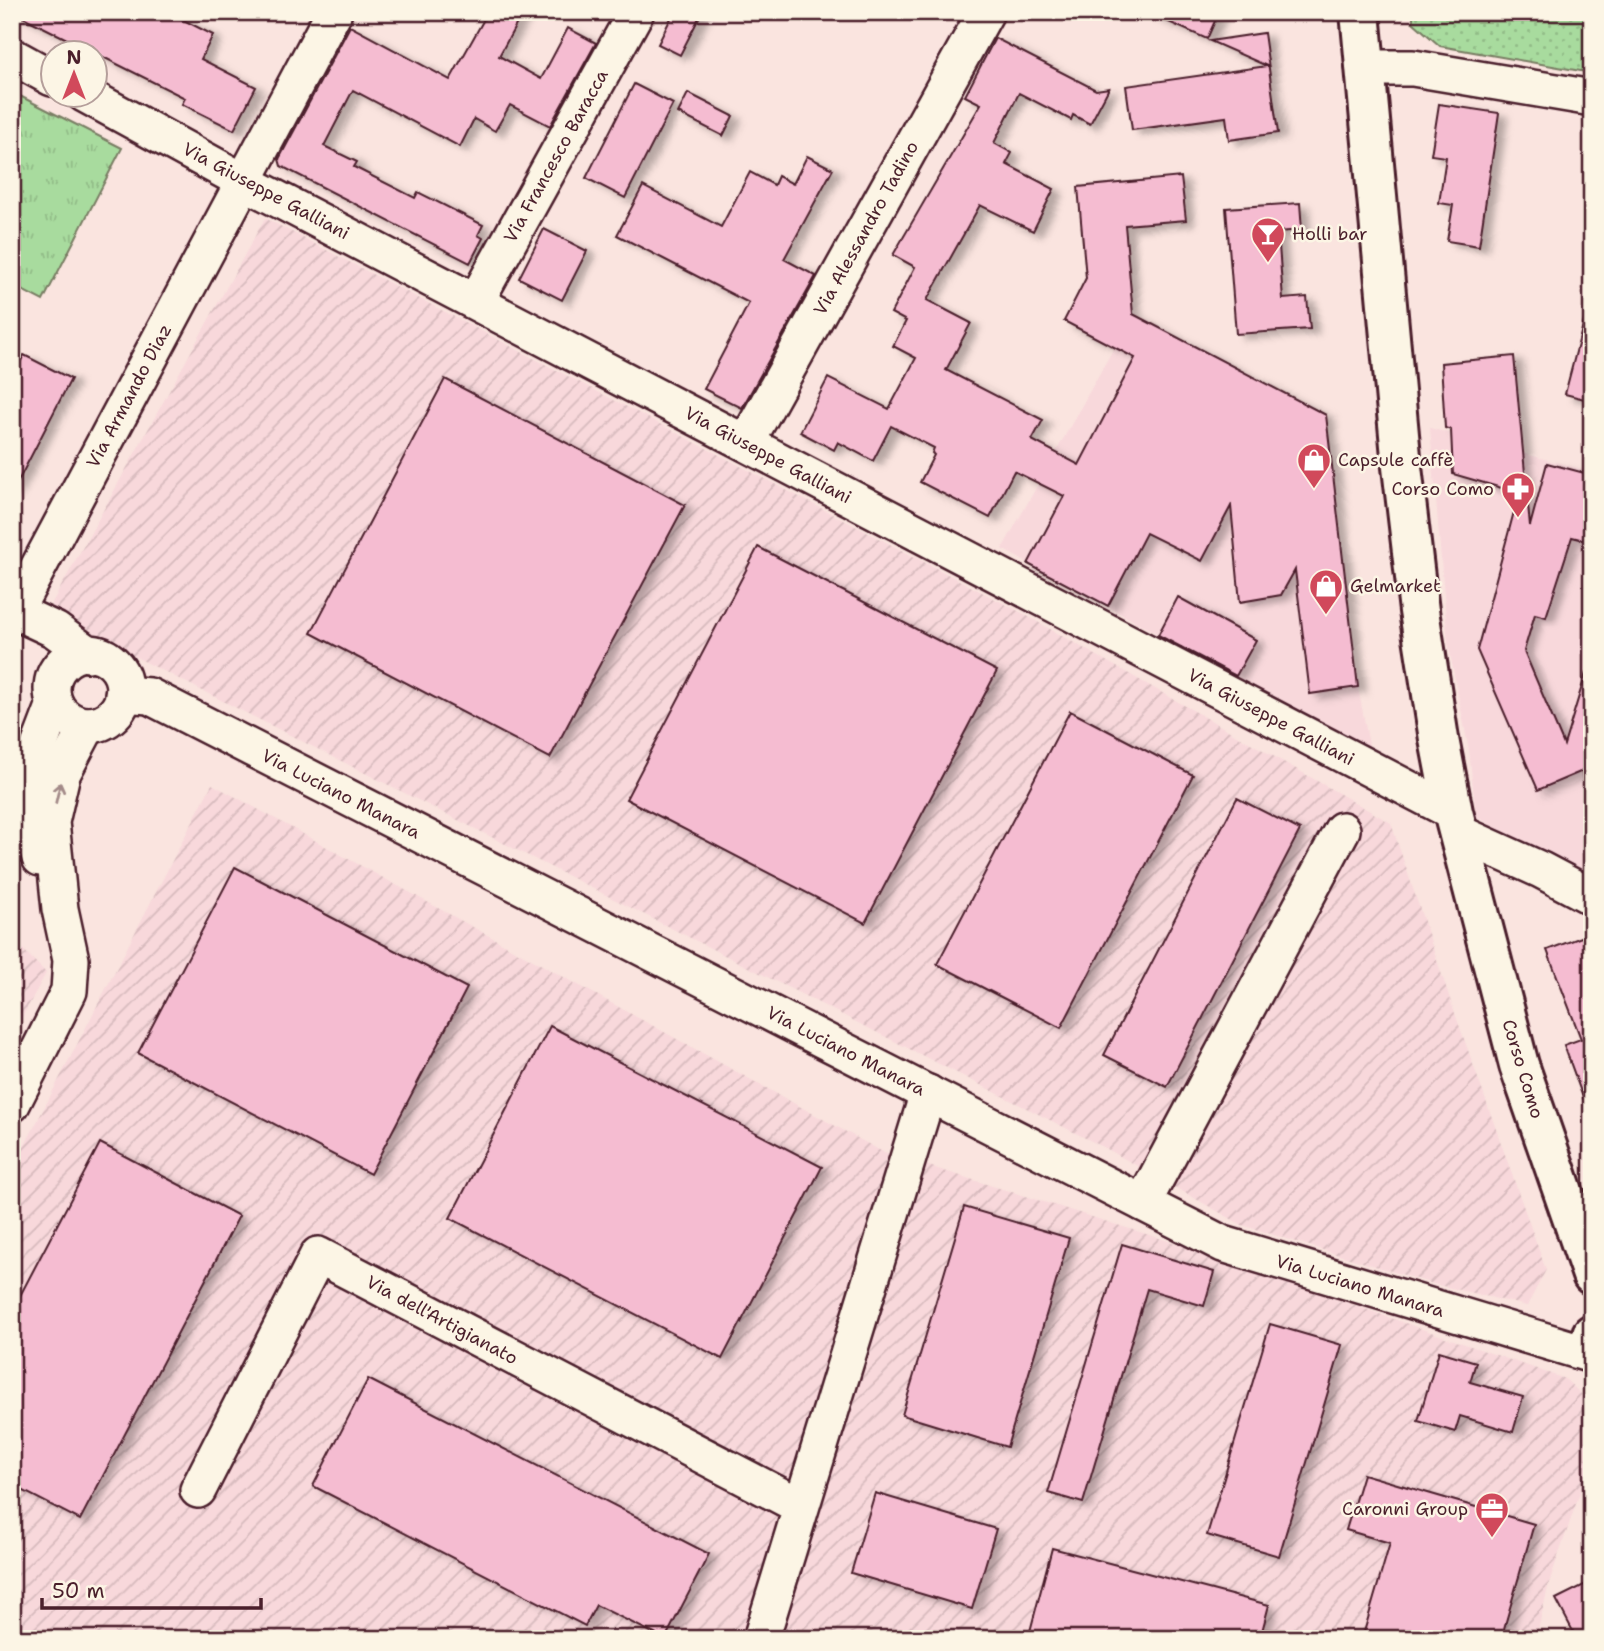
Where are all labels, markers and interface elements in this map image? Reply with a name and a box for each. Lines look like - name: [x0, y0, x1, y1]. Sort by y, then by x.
- north arrow: [38, 38, 108, 108]
- text: N: [66, 45, 82, 70]
- street label: Via Francesco Baracca: [498, 65, 614, 247]
- street label: Via Giuseppe Galliani: [178, 137, 354, 245]
- street label: Via Alessandro Tadino: [808, 137, 924, 319]
- bar icon: Holli bar: [1249, 215, 1287, 264]
- place label: Holli bar: [1292, 222, 1368, 246]
- street label: Via Armando Diaz: [81, 320, 177, 472]
- street label: Via Giuseppe Galliani: [680, 401, 856, 509]
- shop icon: Capsule caffè: [1295, 441, 1333, 490]
- place label: Capsule caffè: [1338, 448, 1453, 472]
- pharmacy icon: Corso Como: [1499, 470, 1537, 519]
- place label: Corso Como: [1392, 477, 1494, 501]
- shop icon: Gelmarket: [1307, 567, 1345, 616]
- place label: Gelmarket: [1350, 574, 1441, 598]
- street label: Via Giuseppe Galliani: [1183, 663, 1359, 771]
- street label: Via Luciano Manara: [258, 744, 424, 844]
- one-way arrow: [51, 782, 65, 805]
- street label: Via Luciano Manara: [763, 1001, 929, 1101]
- street label: Corso Como: [1497, 1016, 1549, 1122]
- street label: Via Luciano Manara: [1273, 1249, 1447, 1323]
- street label: Via dell'Artigianato: [362, 1270, 522, 1370]
- office icon: Caronni Group: [1473, 1490, 1511, 1539]
- place label: Caronni Group: [1342, 1497, 1468, 1521]
- scale bar: [42, 1567, 261, 1611]
- text: 50 m: [52, 1577, 105, 1605]

